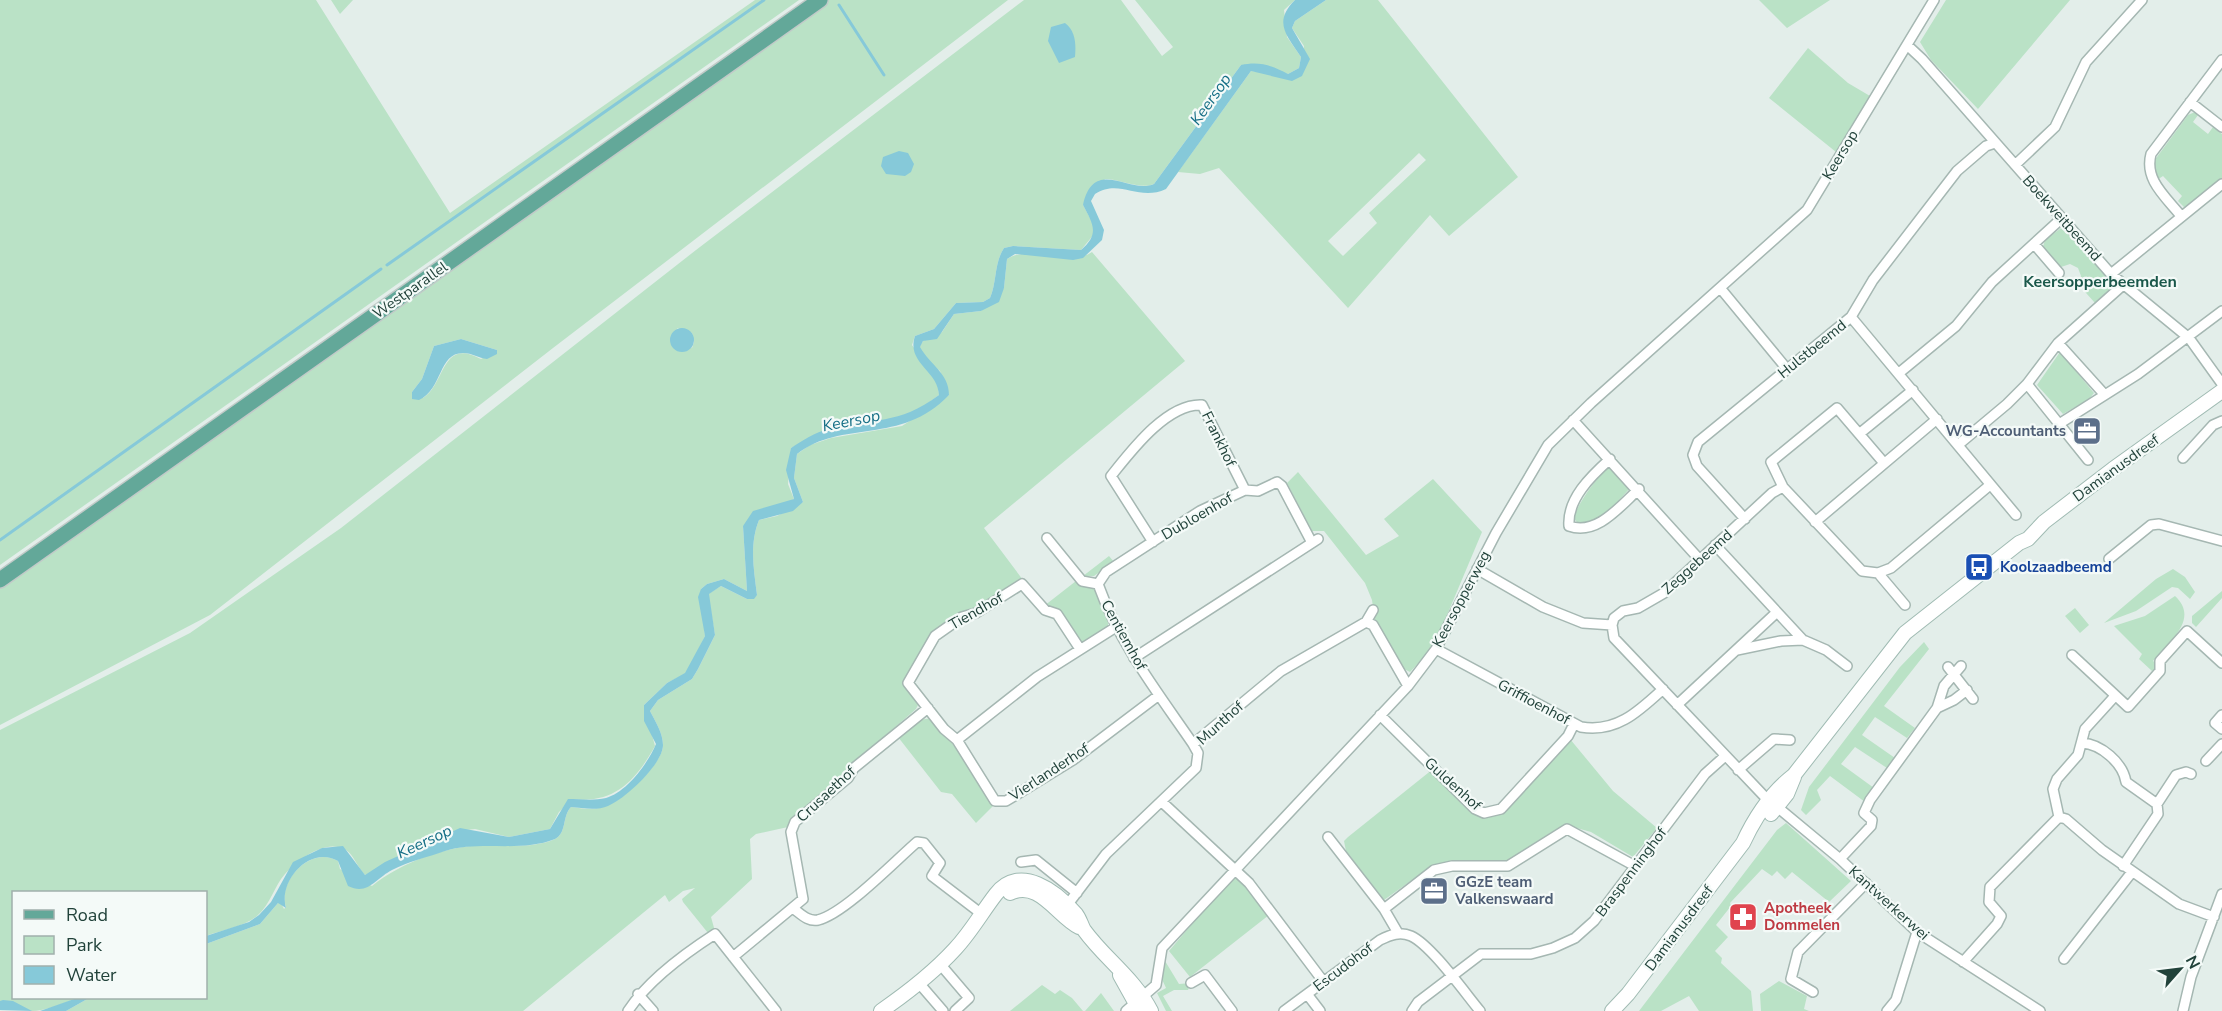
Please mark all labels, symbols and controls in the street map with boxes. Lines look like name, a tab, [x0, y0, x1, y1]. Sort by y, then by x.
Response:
water label: Keersop	[1185, 69, 1237, 130]
street label: Keersop	[1817, 126, 1863, 184]
street label: Boekweitbeemd	[2018, 171, 2106, 265]
street label: Westparallel	[369, 256, 452, 323]
district label: Keersopperbeemden	[2023, 271, 2177, 293]
street label: Hulstbeemd	[1773, 315, 1851, 383]
water label: Keersop	[820, 405, 882, 437]
street label: Frankhof	[1197, 408, 1241, 471]
office icon: WG-Accountants	[2071, 415, 2103, 447]
place label: WG-Accountants	[1945, 421, 2066, 441]
street label: Damianusdreef	[2069, 429, 2164, 506]
street label: Dubloenhof	[1158, 487, 1237, 544]
street label: Zeggebeemd	[1657, 525, 1737, 599]
street label: Keersopperweg	[1427, 547, 1495, 651]
bus stop icon: Koolzaadbeemd	[1963, 551, 1995, 583]
place label: Koolzaadbeemd	[2000, 557, 2112, 577]
street label: Tiendhof	[945, 587, 1008, 635]
street label: Centiemhof	[1096, 596, 1152, 675]
street label: Griffioenhof	[1494, 675, 1575, 730]
street label: Munthof	[1192, 696, 1249, 749]
street label: Vierlanderhof	[1004, 738, 1094, 806]
street label: Guldenhof	[1420, 753, 1487, 816]
street label: Crusaethof	[792, 761, 861, 827]
water label: Keersop	[393, 820, 456, 864]
street label: Braspenninghof	[1591, 822, 1672, 921]
street label: Kantwerkerwei	[1844, 861, 1934, 945]
place label: GGzE team Valkenswaard	[1454, 872, 1554, 909]
office icon: GGzE team Valkenswaard	[1418, 875, 1450, 907]
street label: Damianusdreef	[1640, 880, 1718, 975]
legend	[12, 891, 207, 999]
place label: Apotheek Dommelen	[1764, 898, 1840, 935]
pharmacy icon: Apotheek Dommelen	[1727, 901, 1759, 933]
text: Road	[66, 903, 108, 927]
text: Park	[66, 933, 103, 957]
street label: Escudohof	[1309, 937, 1378, 996]
north arrow	[2150, 939, 2210, 999]
text: N	[2180, 952, 2205, 973]
text: Water	[66, 963, 117, 987]

